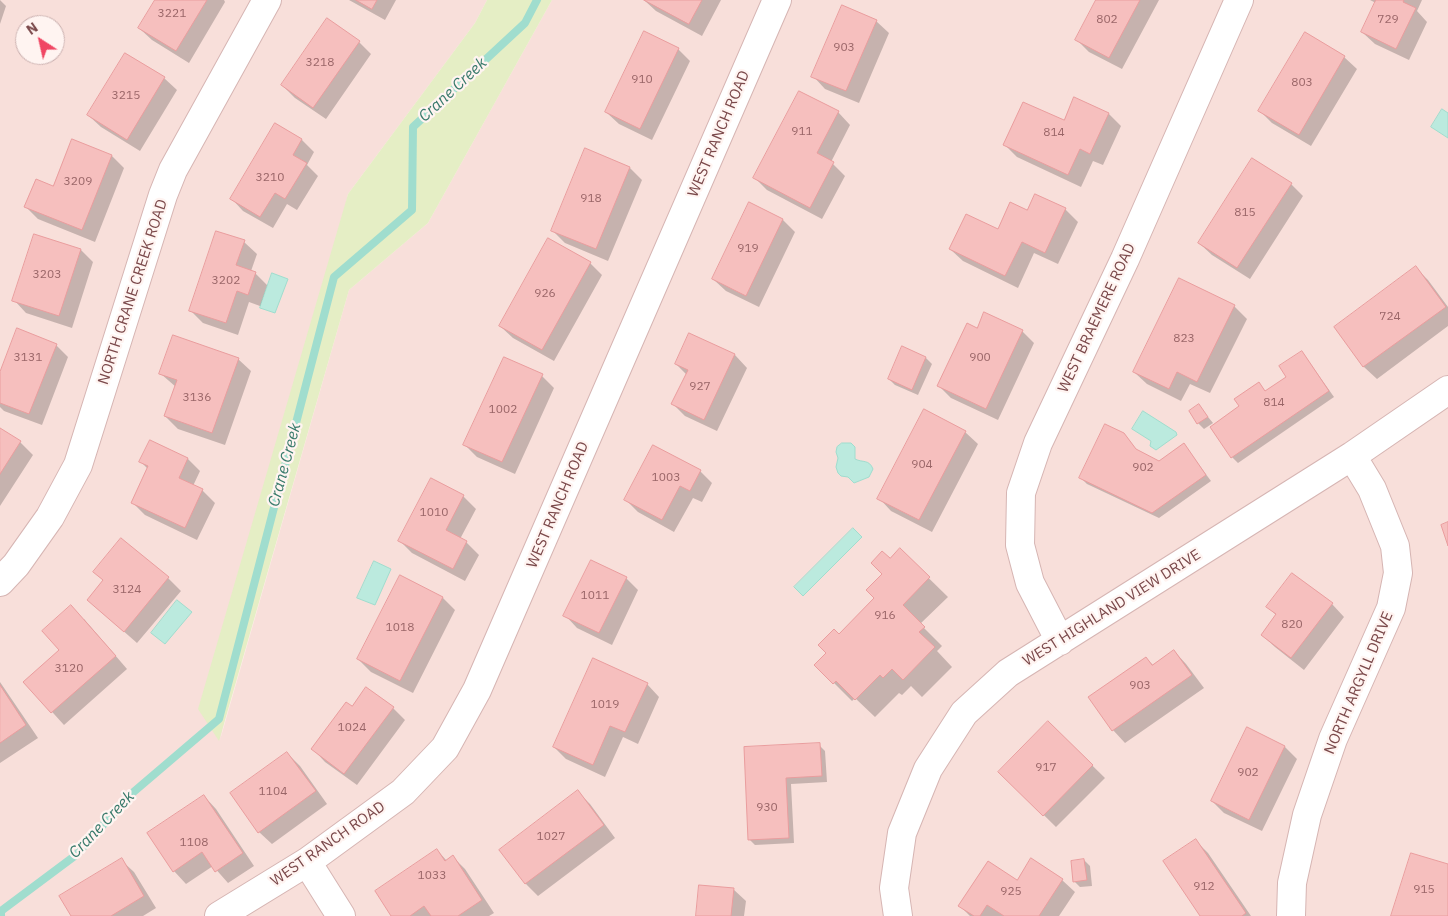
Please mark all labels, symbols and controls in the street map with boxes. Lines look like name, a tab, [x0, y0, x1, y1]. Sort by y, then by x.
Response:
house number: 3221	[158, 7, 186, 21]
house number: 802	[1096, 13, 1118, 27]
house number: 729	[1377, 13, 1399, 27]
north arrow	[15, 15, 65, 65]
text: N	[23, 18, 41, 39]
house number: 903	[833, 41, 855, 55]
water label: Crane Creek	[415, 54, 491, 126]
house number: 3218	[306, 56, 334, 70]
street label: WEST RANCH ROAD	[684, 68, 754, 200]
house number: 910	[631, 73, 653, 87]
house number: 803	[1291, 76, 1313, 90]
house number: 3215	[112, 89, 140, 103]
house number: 911	[791, 125, 813, 139]
house number: 814	[1043, 126, 1065, 140]
house number: 3210	[256, 171, 284, 185]
house number: 3209	[64, 175, 92, 189]
house number: 918	[580, 192, 602, 206]
street label: NORTH CRANE CREEK ROAD	[95, 197, 171, 387]
house number: 815	[1234, 206, 1256, 220]
street label: WEST BRAEMERE ROAD	[1054, 240, 1140, 396]
house number: 919	[737, 242, 759, 256]
house number: 3203	[33, 268, 61, 282]
house number: 3202	[212, 274, 240, 288]
house number: 926	[534, 287, 556, 301]
house number: 724	[1379, 310, 1401, 324]
house number: 823	[1173, 332, 1195, 346]
house number: 3131	[14, 351, 42, 365]
house number: 900	[969, 351, 991, 365]
house number: 927	[689, 380, 711, 394]
house number: 3136	[183, 391, 211, 405]
house number: 814	[1263, 396, 1285, 410]
house number: 1002	[489, 403, 517, 417]
water label: Crane Creek	[265, 421, 305, 509]
street label: WEST RANCH ROAD	[523, 439, 593, 571]
house number: 904	[911, 458, 933, 472]
house number: 902	[1132, 461, 1154, 475]
house number: 1003	[652, 471, 680, 485]
house number: 1010	[420, 506, 448, 520]
street label: WEST HIGHLAND VIEW DRIVE	[1020, 546, 1204, 670]
house number: 3124	[113, 583, 141, 597]
house number: 1011	[581, 589, 609, 603]
house number: 916	[874, 609, 896, 623]
street label: NORTH ARGYLL DRIVE	[1321, 609, 1397, 757]
house number: 820	[1281, 618, 1303, 632]
house number: 1018	[386, 621, 414, 635]
house number: 3120	[55, 662, 83, 676]
house number: 903	[1129, 679, 1151, 693]
house number: 1019	[591, 698, 619, 712]
house number: 1024	[338, 721, 366, 735]
house number: 917	[1035, 761, 1057, 775]
house number: 902	[1237, 766, 1259, 780]
house number: 1104	[259, 785, 287, 799]
water label: Crane Creek	[65, 788, 139, 862]
street label: WEST RANCH ROAD	[267, 798, 389, 890]
house number: 930	[756, 801, 778, 815]
house number: 1027	[537, 830, 565, 844]
house number: 1108	[180, 836, 208, 850]
house number: 1033	[418, 869, 446, 883]
house number: 912	[1193, 880, 1215, 894]
house number: 915	[1413, 883, 1435, 897]
house number: 925	[1000, 885, 1022, 899]

